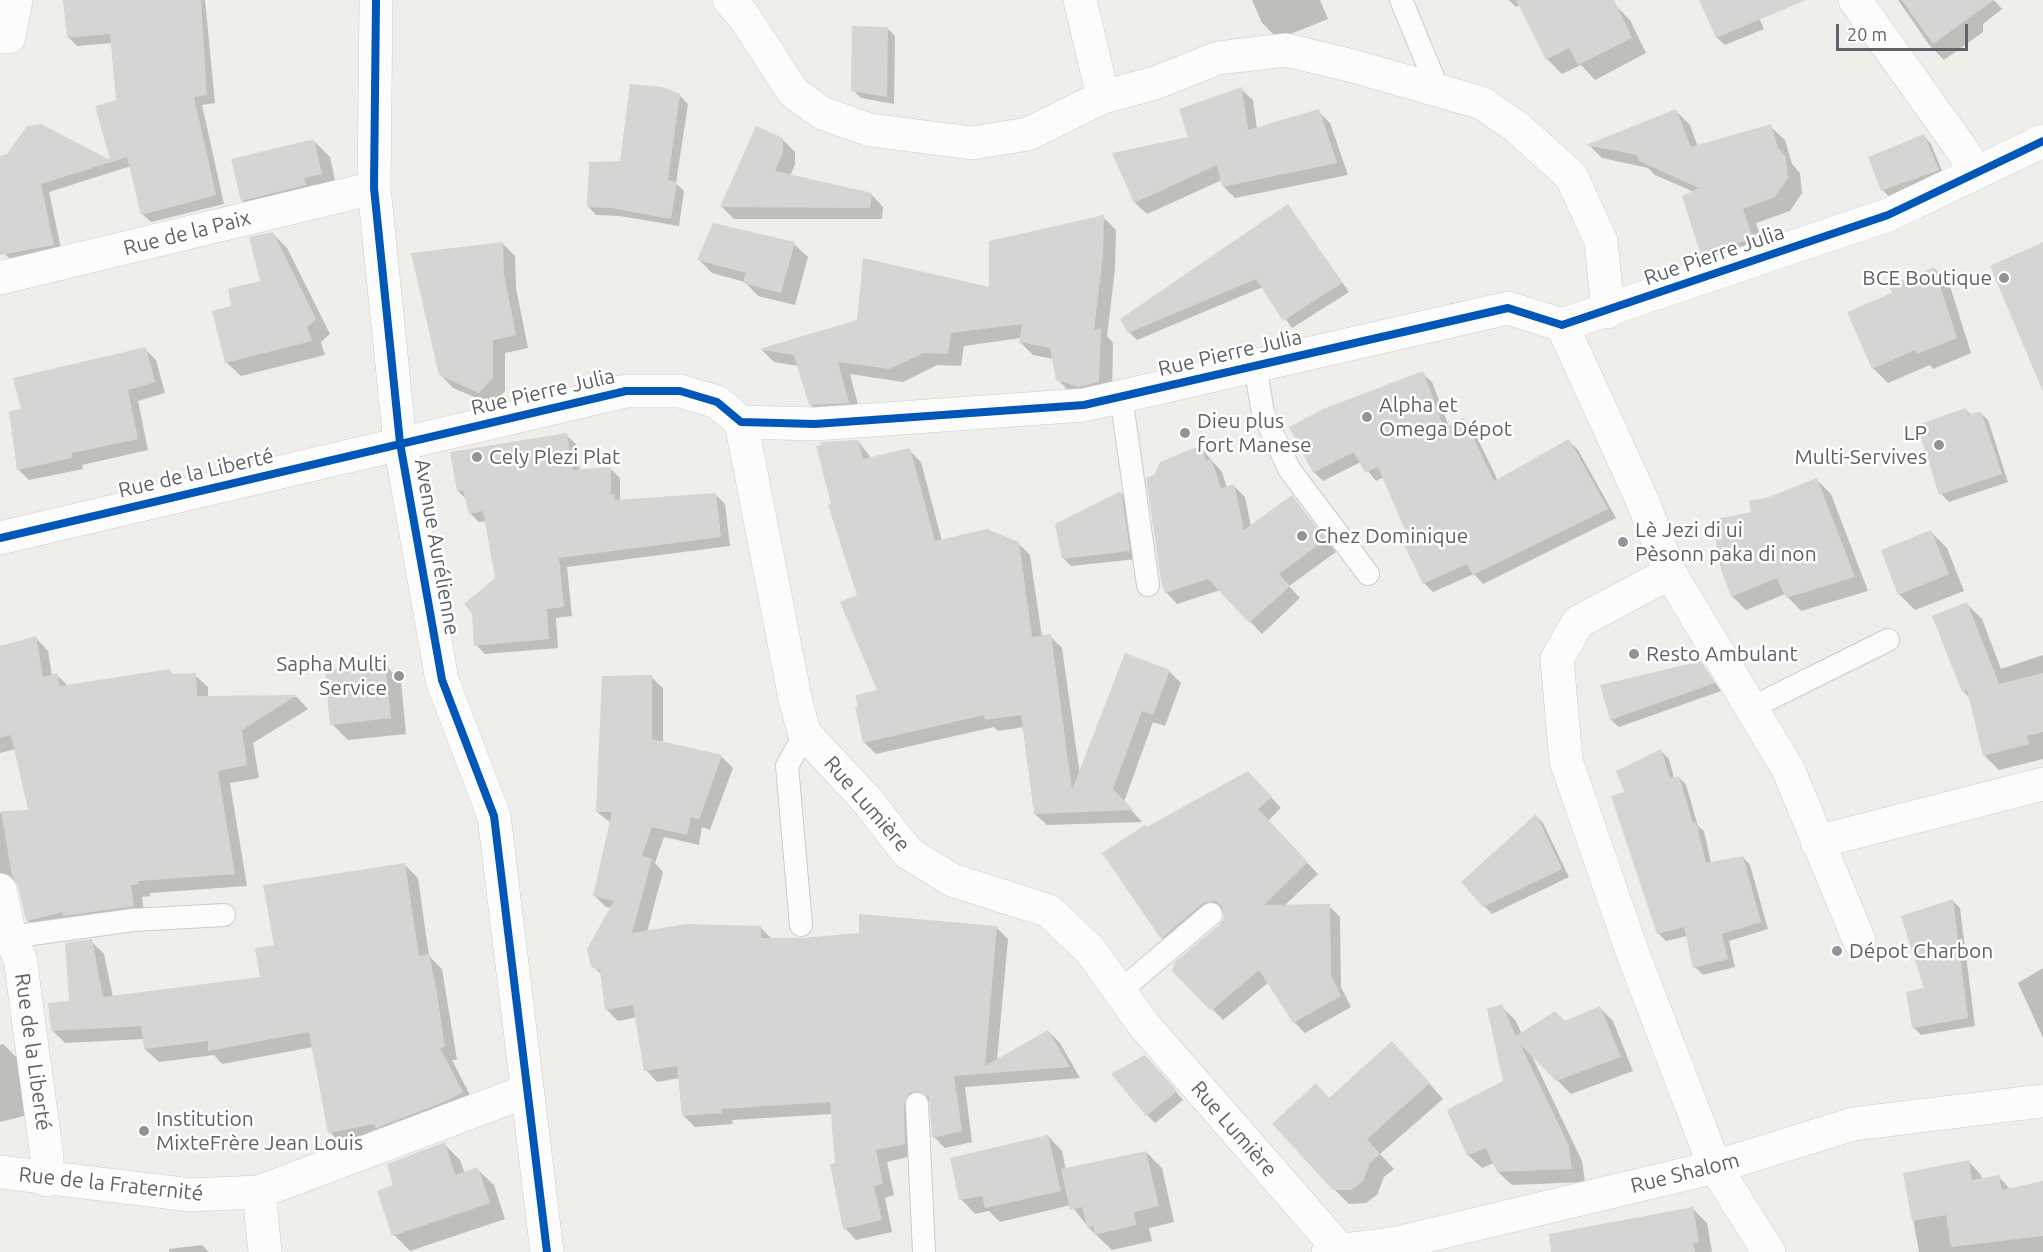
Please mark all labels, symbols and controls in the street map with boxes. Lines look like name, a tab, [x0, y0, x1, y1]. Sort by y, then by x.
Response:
scale bar	[1839, 12, 1971, 50]
text: 20 m	[1847, 24, 1887, 44]
street label: Rue de la Paix	[121, 205, 253, 261]
street label: Rue Pierre Julia	[1641, 219, 1787, 291]
place label: BCE Boutique	[1862, 265, 1992, 291]
marker: BCE Boutique	[1997, 271, 2011, 285]
street label: Rue Pierre Julia	[1156, 324, 1304, 382]
street label: Rue Pierre Julia	[469, 363, 617, 421]
place label: Alpha et Omega Dépot	[1379, 392, 1512, 442]
place label: Dieu plus fort Manese	[1197, 408, 1312, 458]
marker: Alpha et Omega Dépot	[1360, 410, 1374, 424]
place label: LP Multi-Servives	[1795, 420, 1927, 470]
marker: Dieu plus fort Manese	[1178, 426, 1192, 440]
marker: LP Multi-Servives	[1932, 438, 1946, 452]
street label: Rue de la Liberté	[116, 443, 276, 503]
place label: Cely Plezi Plat	[489, 444, 620, 470]
marker: Cely Plezi Plat	[470, 450, 484, 464]
street label: Avenue Aurélienne	[409, 457, 465, 637]
place label: Lè Jezi di ui Pèsonn paka di non	[1635, 517, 1817, 567]
place label: Chez Dominique	[1314, 523, 1468, 549]
marker: Chez Dominique	[1295, 529, 1309, 543]
marker: Lè Jezi di ui Pèsonn paka di non	[1616, 535, 1630, 549]
place label: Resto Ambulant	[1646, 641, 1798, 667]
marker: Resto Ambulant	[1627, 647, 1641, 661]
place label: Sapha Multi Service	[276, 651, 387, 701]
marker: Sapha Multi Service	[392, 669, 406, 683]
street label: Rue Lumière	[819, 751, 915, 857]
place label: Dépot Charbon	[1849, 938, 1993, 964]
marker: Dépot Charbon	[1830, 944, 1844, 958]
street label: Rue de la Liberté	[9, 972, 57, 1132]
street label: Rue Lumière	[1186, 1076, 1282, 1182]
place label: Institution MixteFrère Jean Louis	[156, 1106, 363, 1156]
marker: Institution MixteFrère Jean Louis	[137, 1124, 151, 1138]
street label: Rue Shalom	[1628, 1147, 1742, 1199]
street label: Rue de la Fraternité	[17, 1162, 205, 1206]

